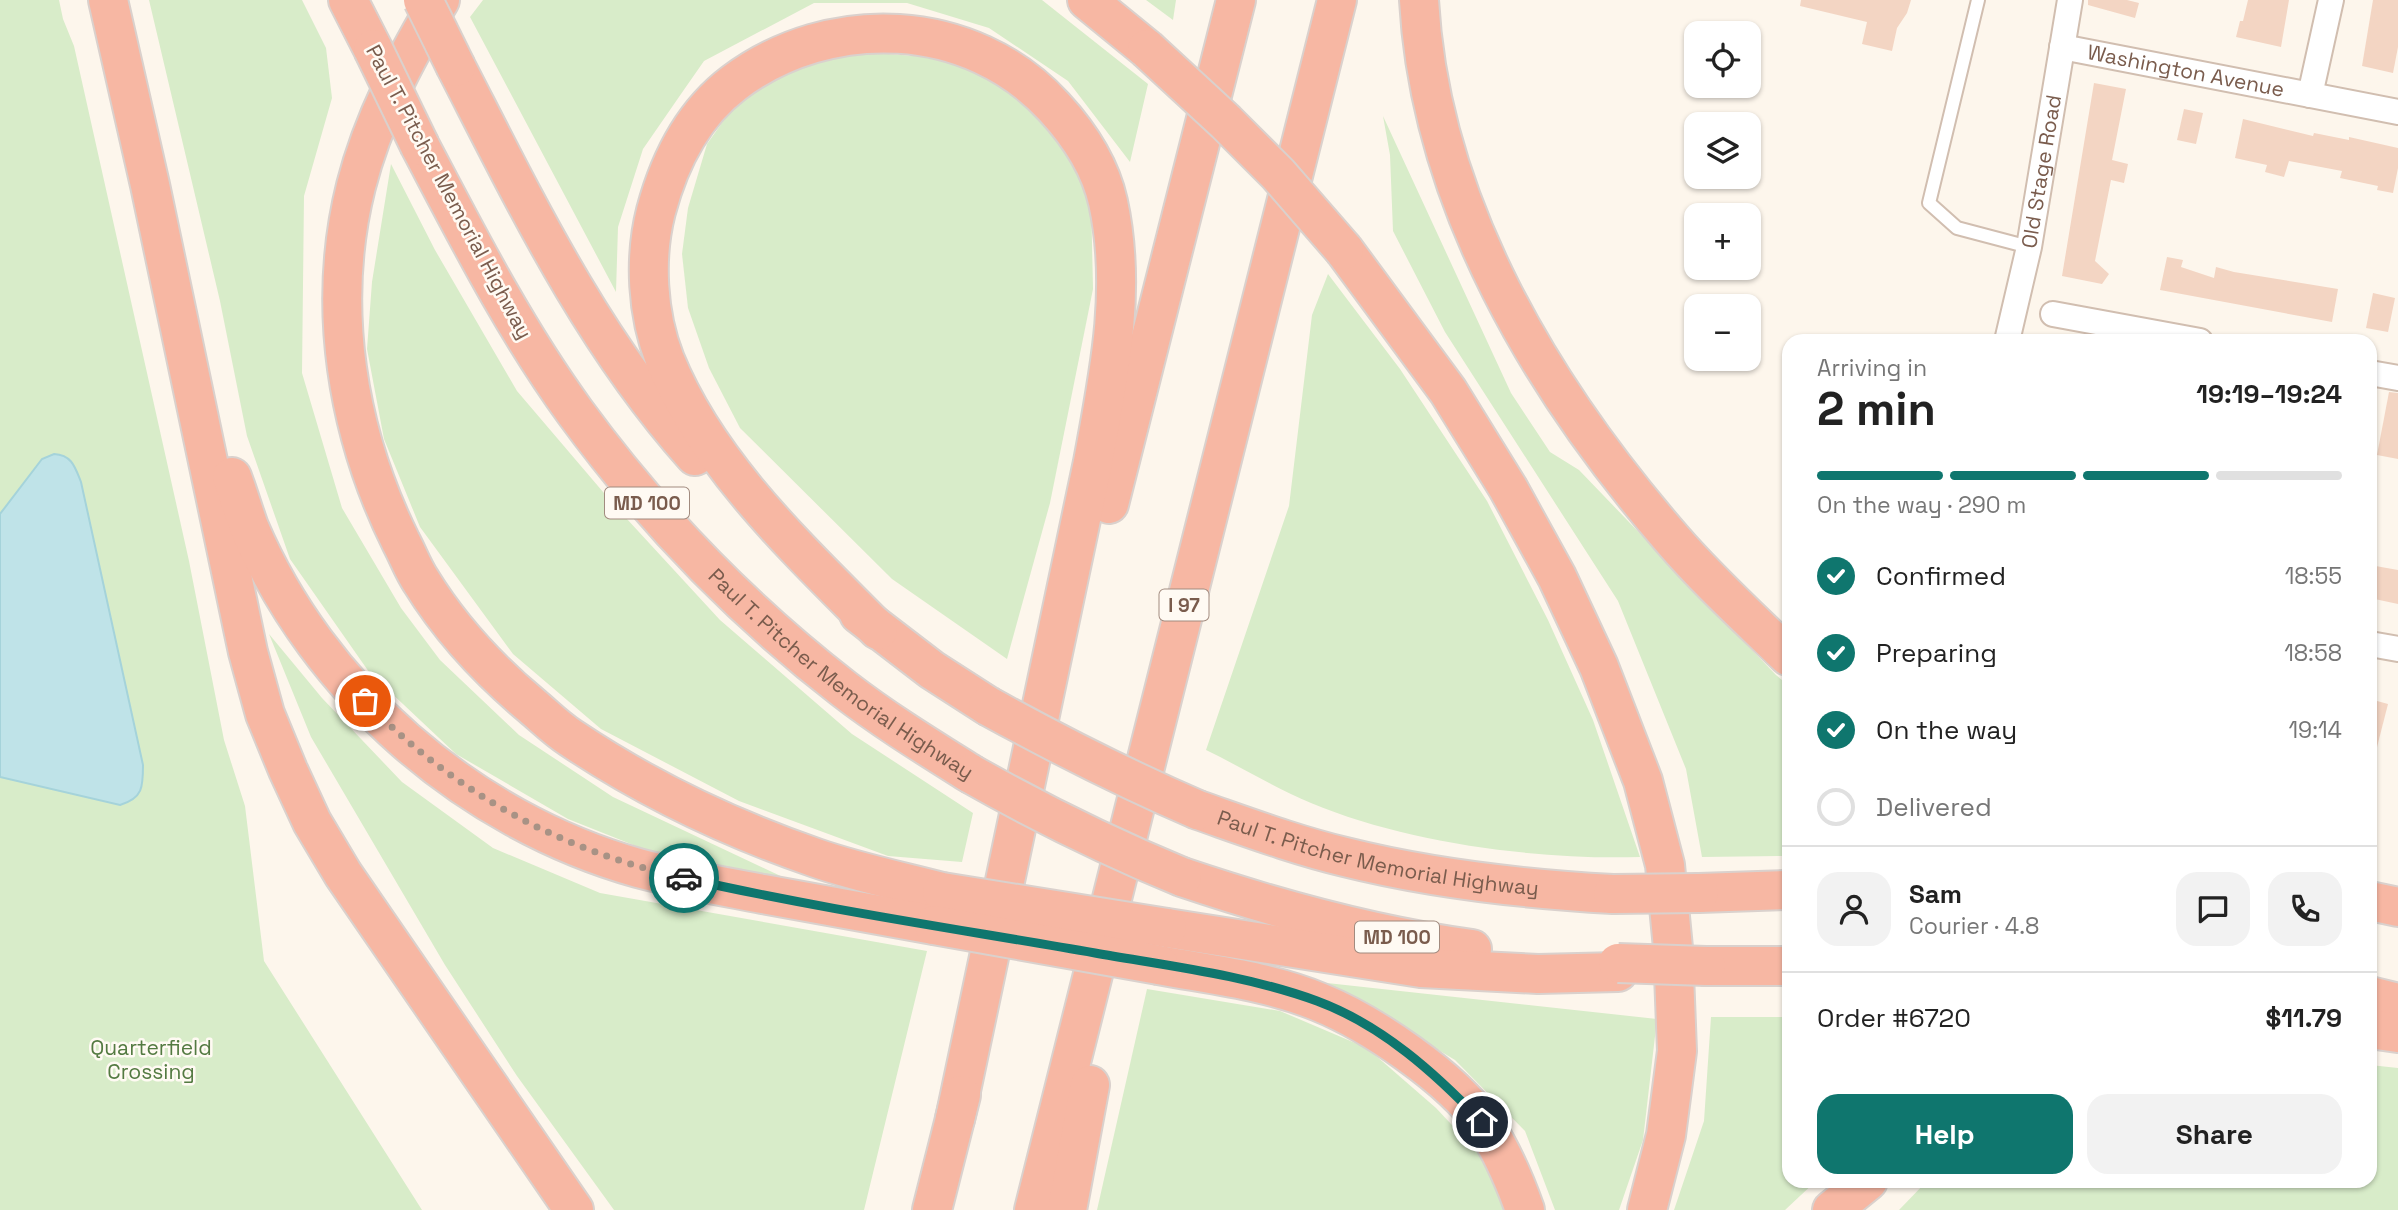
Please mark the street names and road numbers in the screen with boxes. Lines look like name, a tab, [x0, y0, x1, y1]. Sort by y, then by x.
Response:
street label: Washington Avenue	[2085, 38, 2287, 103]
street label: Paul T. Pitcher Memorial Highway	[360, 40, 539, 344]
street label: Old Stage Road	[2015, 93, 2067, 250]
road number: MD 100	[605, 488, 689, 518]
street label: Paul T. Pitcher Memorial Highway	[703, 562, 979, 785]
road number: I 97	[1160, 590, 1208, 620]
street label: Paul T. Pitcher Memorial Highway	[1214, 804, 1540, 902]
road number: MD 100	[1355, 922, 1439, 953]

